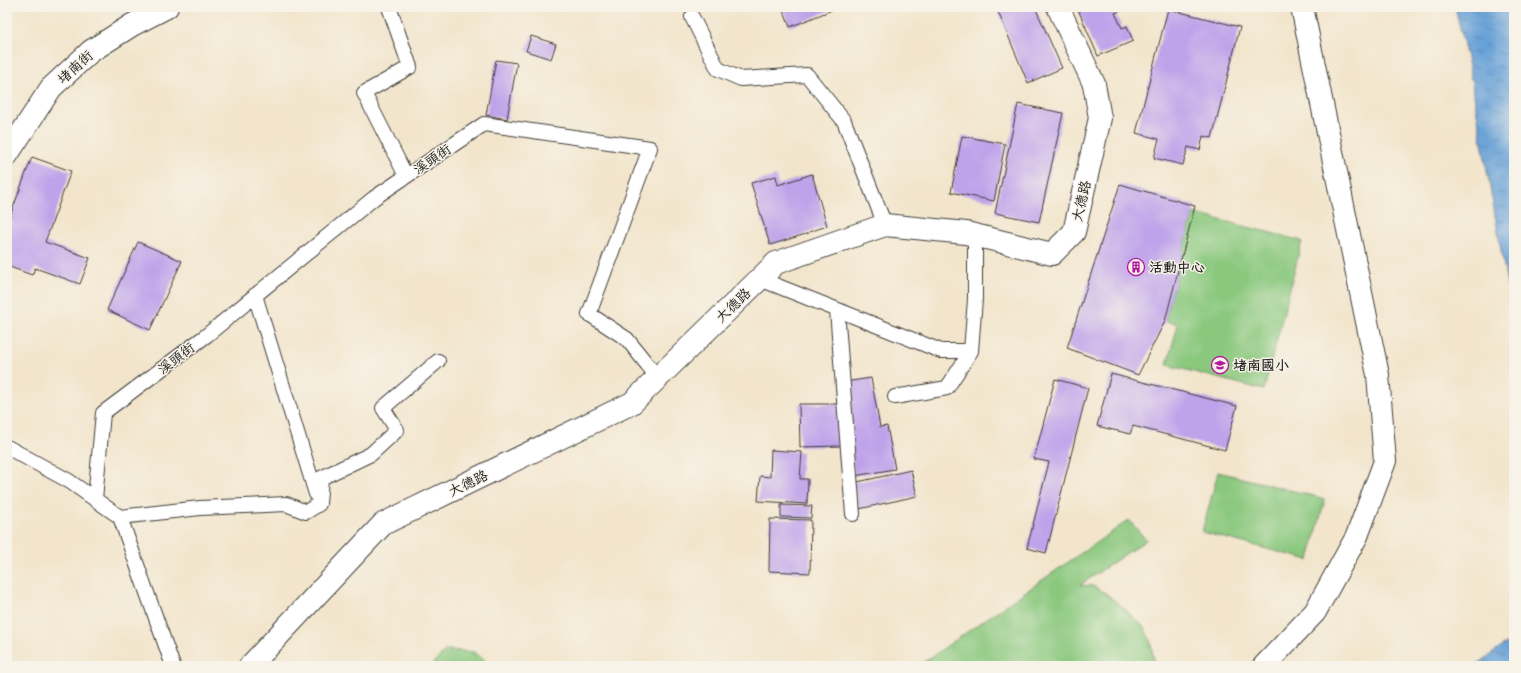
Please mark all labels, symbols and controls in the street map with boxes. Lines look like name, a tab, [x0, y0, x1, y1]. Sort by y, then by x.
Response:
street label: 堵南街	[54, 47, 99, 90]
street label: 溪頭街	[410, 141, 456, 181]
street label: 大德路	[1068, 179, 1097, 224]
building icon: 活動中心	[1126, 257, 1146, 277]
place label: 活動中心	[1149, 259, 1205, 279]
street label: 大德路	[712, 285, 756, 328]
street label: 溪頭街	[154, 339, 200, 380]
school or university icon: 堵南國小	[1210, 355, 1230, 375]
place label: 堵南國小	[1233, 357, 1289, 377]
street label: 大德路	[446, 467, 492, 503]

